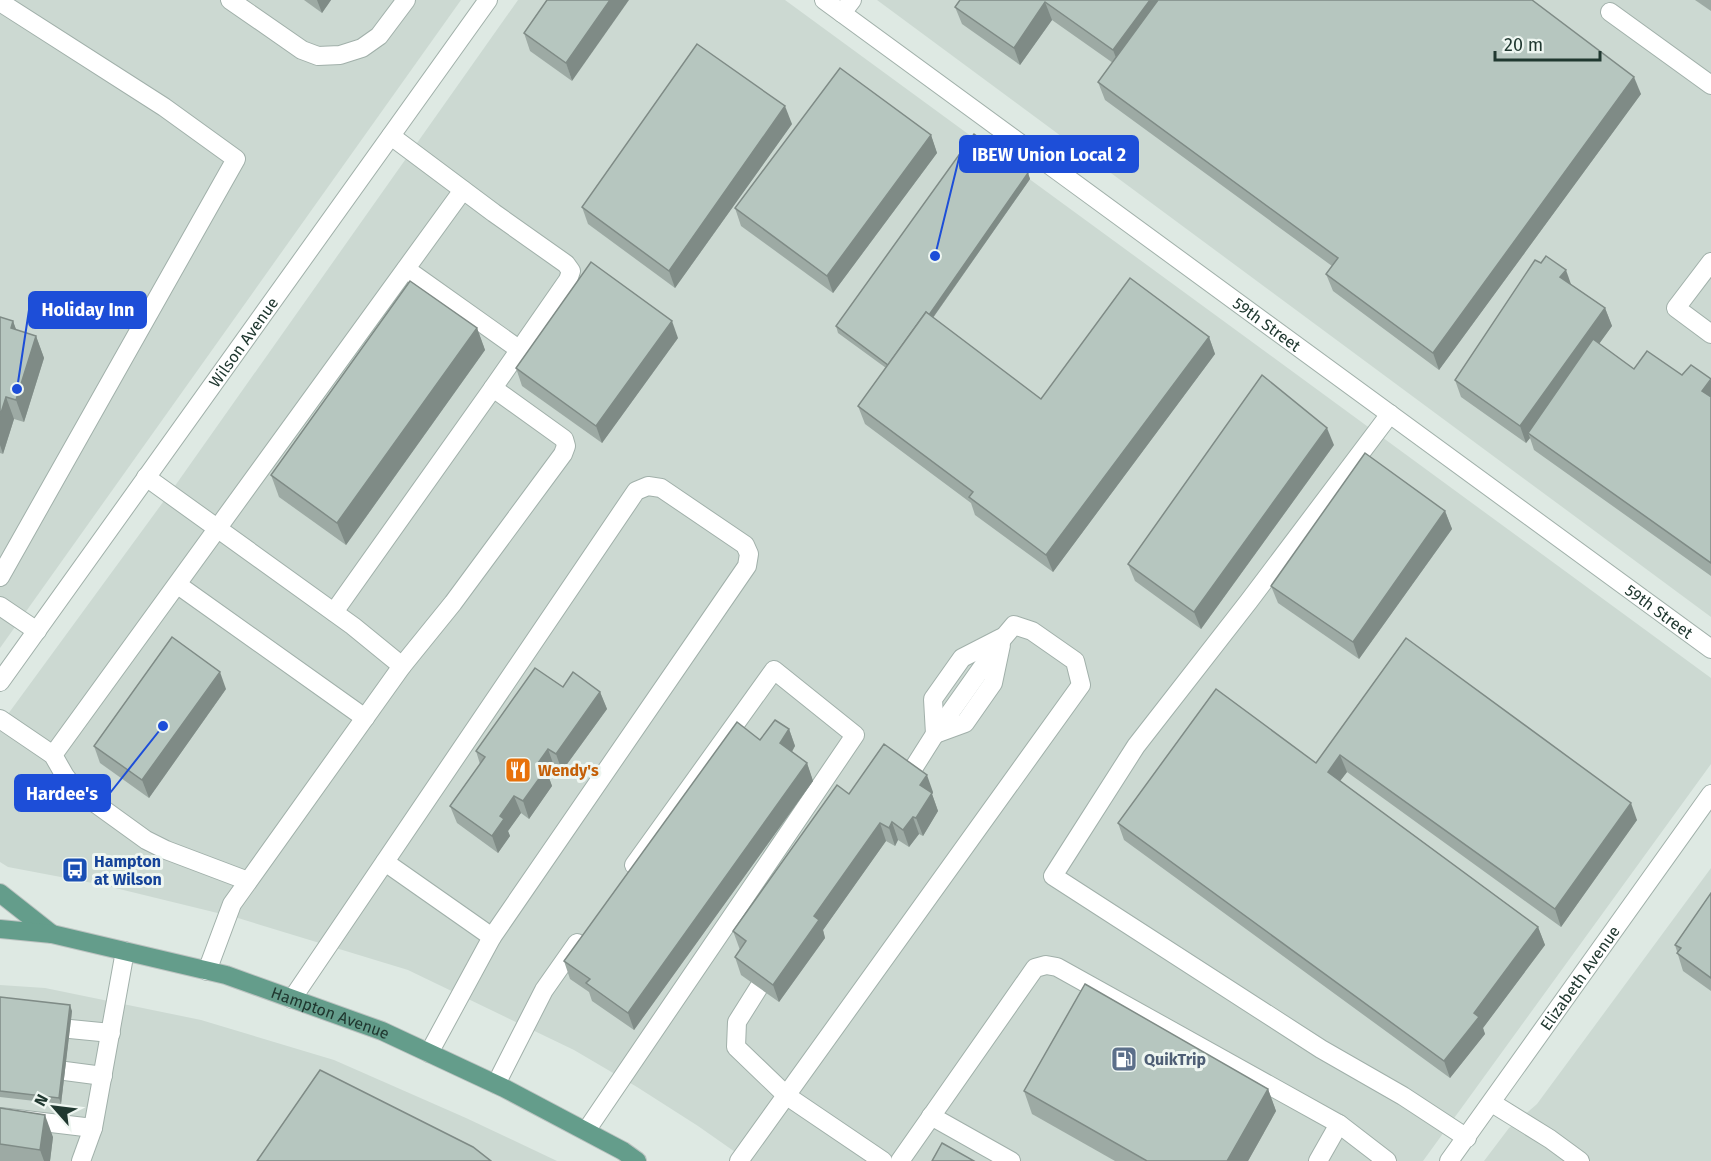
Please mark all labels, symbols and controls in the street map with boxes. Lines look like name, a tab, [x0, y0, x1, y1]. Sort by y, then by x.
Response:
scale bar	[1495, 24, 1600, 62]
text: 20 m	[1504, 34, 1543, 56]
callout: IBEW Union Local 2	[960, 136, 1138, 172]
text: IBEW Union Local 2	[972, 144, 1126, 166]
callout: Holiday Inn	[29, 292, 146, 328]
street label: Wilson Avenue	[205, 294, 282, 391]
street label: 59th Street	[1229, 294, 1304, 356]
text: Holiday Inn	[42, 299, 134, 321]
street label: 59th Street	[1621, 581, 1697, 643]
restaurant icon: Wendy's	[503, 755, 533, 785]
place label: Wendy's	[538, 761, 599, 780]
callout: Hardee's	[15, 775, 110, 811]
text: Hardee's	[26, 783, 98, 805]
place label: Hampton at Wilson	[94, 852, 162, 889]
bus stop icon: Hampton at Wilson	[60, 855, 90, 885]
street label: Elizabeth Avenue	[1536, 922, 1624, 1034]
street label: Hampton Avenue	[268, 983, 393, 1043]
fuel station icon: QuikTrip	[1109, 1044, 1139, 1074]
place label: QuikTrip	[1144, 1050, 1206, 1069]
north arrow	[24, 1077, 84, 1137]
text: N	[30, 1091, 52, 1109]

